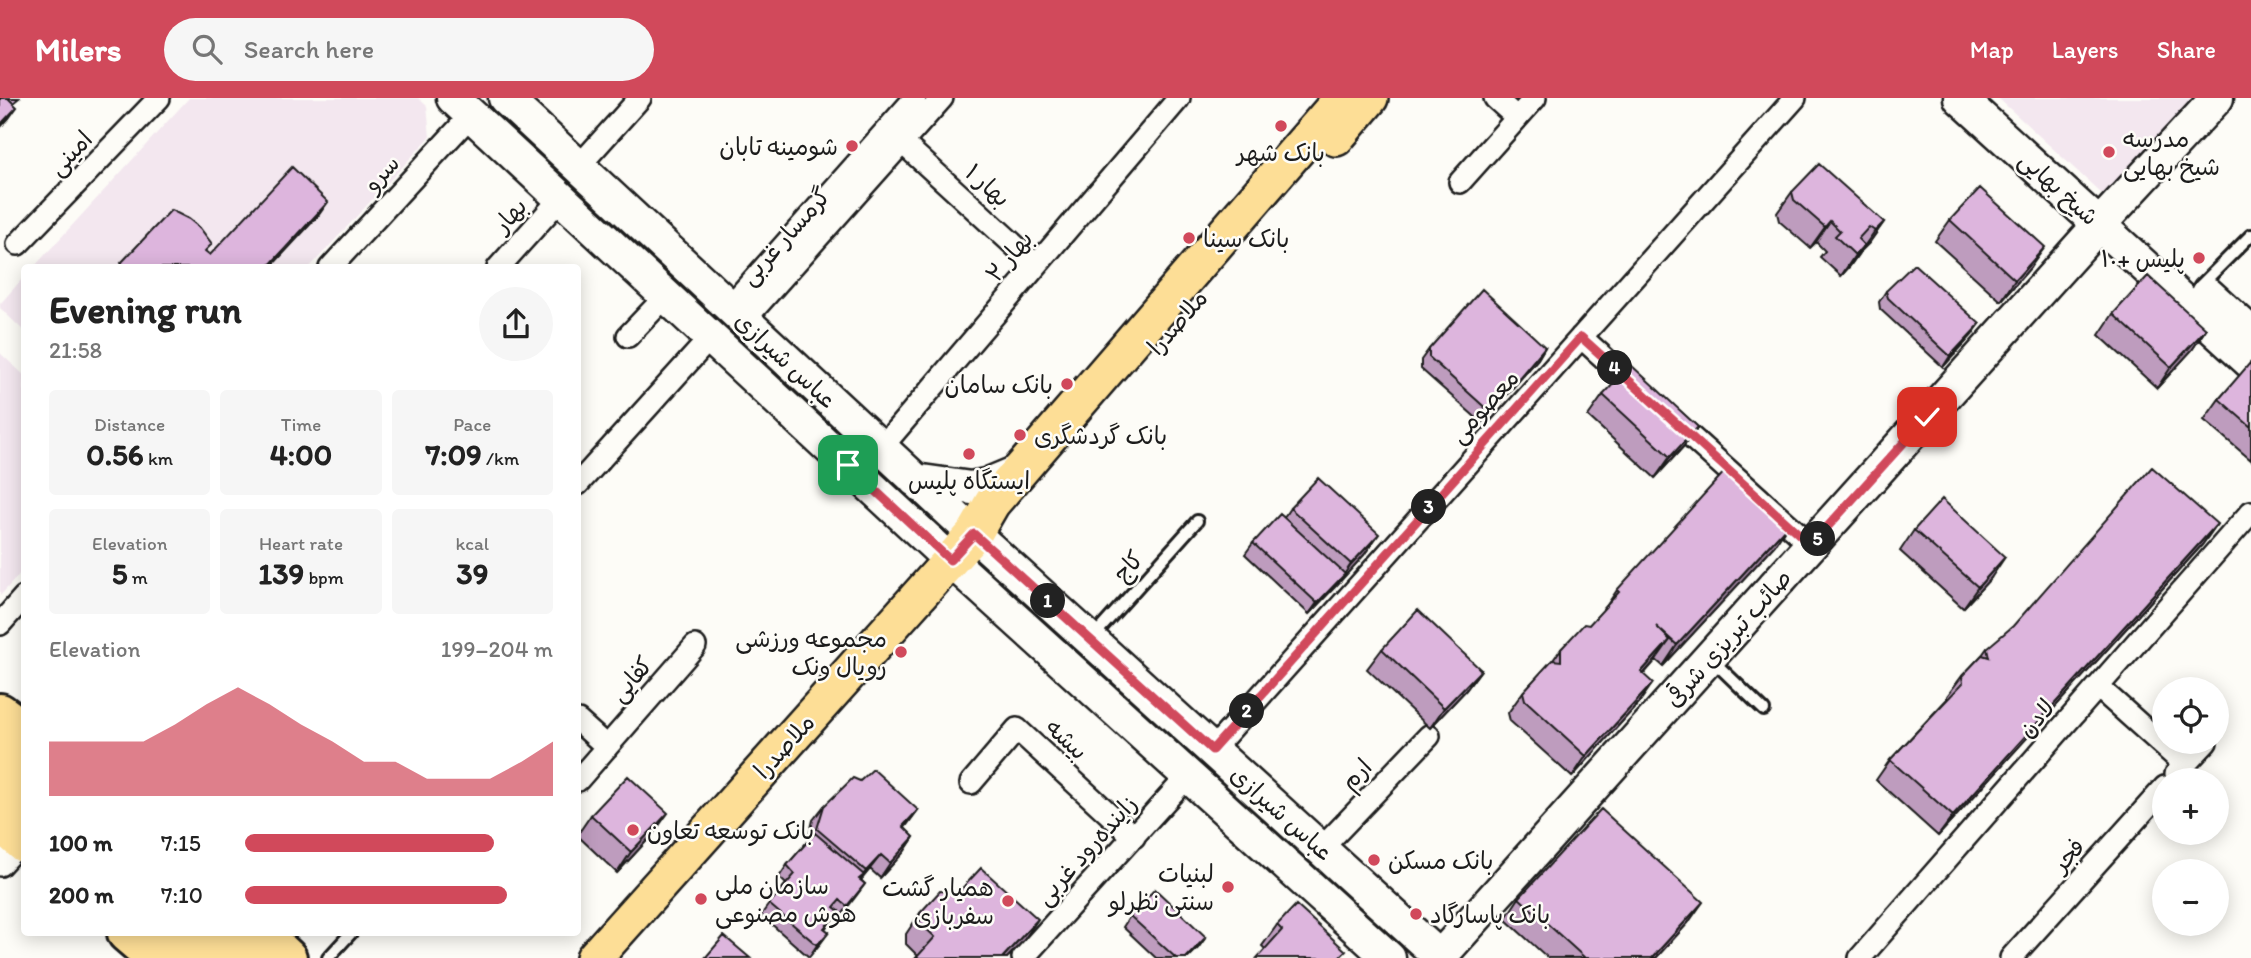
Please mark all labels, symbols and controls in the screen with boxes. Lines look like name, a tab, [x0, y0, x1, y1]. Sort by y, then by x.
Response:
search box	[164, 18, 654, 81]
text: Milers	[35, 30, 122, 69]
icon: search	[188, 30, 226, 68]
text: Search here	[244, 33, 374, 65]
text: Map	[1970, 35, 2014, 64]
text: Layers	[2052, 35, 2119, 64]
text: Share	[2157, 35, 2216, 64]
marker: بانک شهر	[1273, 118, 1289, 134]
place label: مدرسه شیخ بهایی	[2123, 124, 2220, 183]
street label: امینی	[42, 125, 99, 182]
place label: شومینه تابان	[719, 132, 838, 162]
marker: شومینه تابان	[844, 138, 860, 154]
place label: بانک شهر	[1235, 138, 1325, 167]
marker: مدرسه شیخ بهایی	[2101, 144, 2117, 160]
street label: شیخ بهایی	[2012, 145, 2105, 233]
street label: سرو	[356, 149, 406, 199]
street label: بهار ۱	[960, 157, 1016, 213]
street label: گرمسار غربی	[734, 181, 837, 292]
street label: بهار	[486, 192, 533, 240]
street label: بهار ۲	[979, 224, 1039, 288]
place label: بانک سینا	[1203, 224, 1290, 253]
marker: بانک سینا	[1181, 230, 1197, 246]
place label: پلیس +۱۰	[2101, 244, 2185, 274]
marker: پلیس +۱۰	[2191, 250, 2207, 266]
street label: ملاصدرا	[1141, 283, 1213, 361]
text: Evening run	[49, 287, 242, 333]
button: share	[479, 287, 553, 361]
street label: عباس شیرازی	[729, 306, 843, 414]
text: 21:58	[49, 336, 102, 364]
pin: 4	[1598, 350, 1632, 386]
text: 4	[1609, 356, 1620, 379]
street label: معصومی	[1443, 363, 1525, 450]
place label: بانک سامان	[945, 370, 1053, 399]
marker: بانک سامان	[1059, 376, 1075, 392]
pin	[1897, 387, 1957, 447]
icon: check	[1908, 398, 1946, 436]
text: Distance	[94, 413, 165, 436]
text: Time	[281, 413, 321, 436]
text: Pace	[453, 413, 491, 436]
place label: بانک گردشگری	[1034, 421, 1167, 450]
marker: بانک گردشگری	[1012, 427, 1028, 443]
pin	[818, 435, 878, 495]
text: 0.56	[86, 436, 144, 473]
text: 4:00	[270, 436, 332, 473]
text: 7:09	[425, 436, 482, 473]
icon: arrive	[829, 446, 867, 484]
marker: ایستگاه پلیس	[961, 446, 977, 462]
text: km	[144, 447, 173, 470]
text: /km	[482, 447, 519, 470]
place label: ایستگاه پلیس	[908, 466, 1030, 496]
pin: 3	[1412, 490, 1446, 524]
text: 3	[1423, 495, 1434, 518]
pin: 5	[1800, 522, 1836, 556]
text: 5	[1813, 527, 1822, 550]
text: Elevation	[92, 532, 167, 555]
text: Heart rate	[259, 532, 343, 555]
text: kcal	[455, 532, 489, 555]
street label: کاج	[1107, 545, 1151, 589]
text: 5	[112, 555, 127, 592]
text: 139	[258, 555, 304, 592]
text: 39	[456, 555, 488, 592]
street label: صائب تبریزی شرقی	[1658, 563, 1798, 713]
text: m	[127, 566, 148, 589]
text: bpm	[304, 566, 344, 589]
pin: 1	[1030, 584, 1066, 618]
text: 1	[1043, 589, 1052, 612]
place label: مجموعه ورزشی رویال ونک	[735, 624, 887, 681]
text: Elevation	[49, 635, 140, 663]
text: 199–204 m	[441, 635, 553, 663]
marker: مجموعه ورزشی رویال ونک	[893, 644, 909, 660]
street label: کفایی	[603, 650, 659, 708]
map controls	[2152, 677, 2229, 936]
button: locate	[2152, 677, 2229, 754]
street label: لادن	[2011, 693, 2061, 743]
pin: 2	[1230, 694, 1264, 728]
text: 2	[1242, 699, 1252, 722]
street label: ملاصدرا	[747, 708, 821, 784]
street label: بیشه	[1040, 712, 1094, 766]
street label: ارم	[1334, 752, 1381, 799]
street label: عباس شیرازی	[1225, 759, 1339, 867]
button: +	[2152, 768, 2229, 845]
street label: زاینده‌رود غربی	[1029, 789, 1144, 912]
place label: بانک توسعه تعاون	[647, 816, 814, 846]
marker: بانک توسعه تعاون	[625, 822, 641, 838]
text: 100 m	[49, 829, 113, 857]
text: 7:15	[161, 829, 201, 857]
street label: فجر	[2044, 832, 2091, 879]
place label: بانک مسکن	[1388, 846, 1494, 875]
marker: بانک مسکن	[1366, 852, 1382, 868]
place label: لبنیات سنتی نظرلو	[1108, 859, 1214, 917]
button: −	[2152, 859, 2229, 936]
place label: سازمان ملی هوش مصنوعی	[715, 871, 857, 930]
place label: همیار گشت سفربازی	[882, 873, 994, 930]
marker: لبنیات سنتی نظرلو	[1220, 879, 1236, 895]
text: 200 m	[49, 881, 114, 909]
text: 7:10	[161, 881, 203, 909]
marker: سازمان ملی هوش مصنوعی	[693, 891, 709, 907]
marker: همیار گشت سفربازی	[1000, 893, 1016, 909]
place label: بانک پاسارگاد	[1430, 900, 1550, 930]
marker: بانک پاسارگاد	[1408, 906, 1424, 922]

